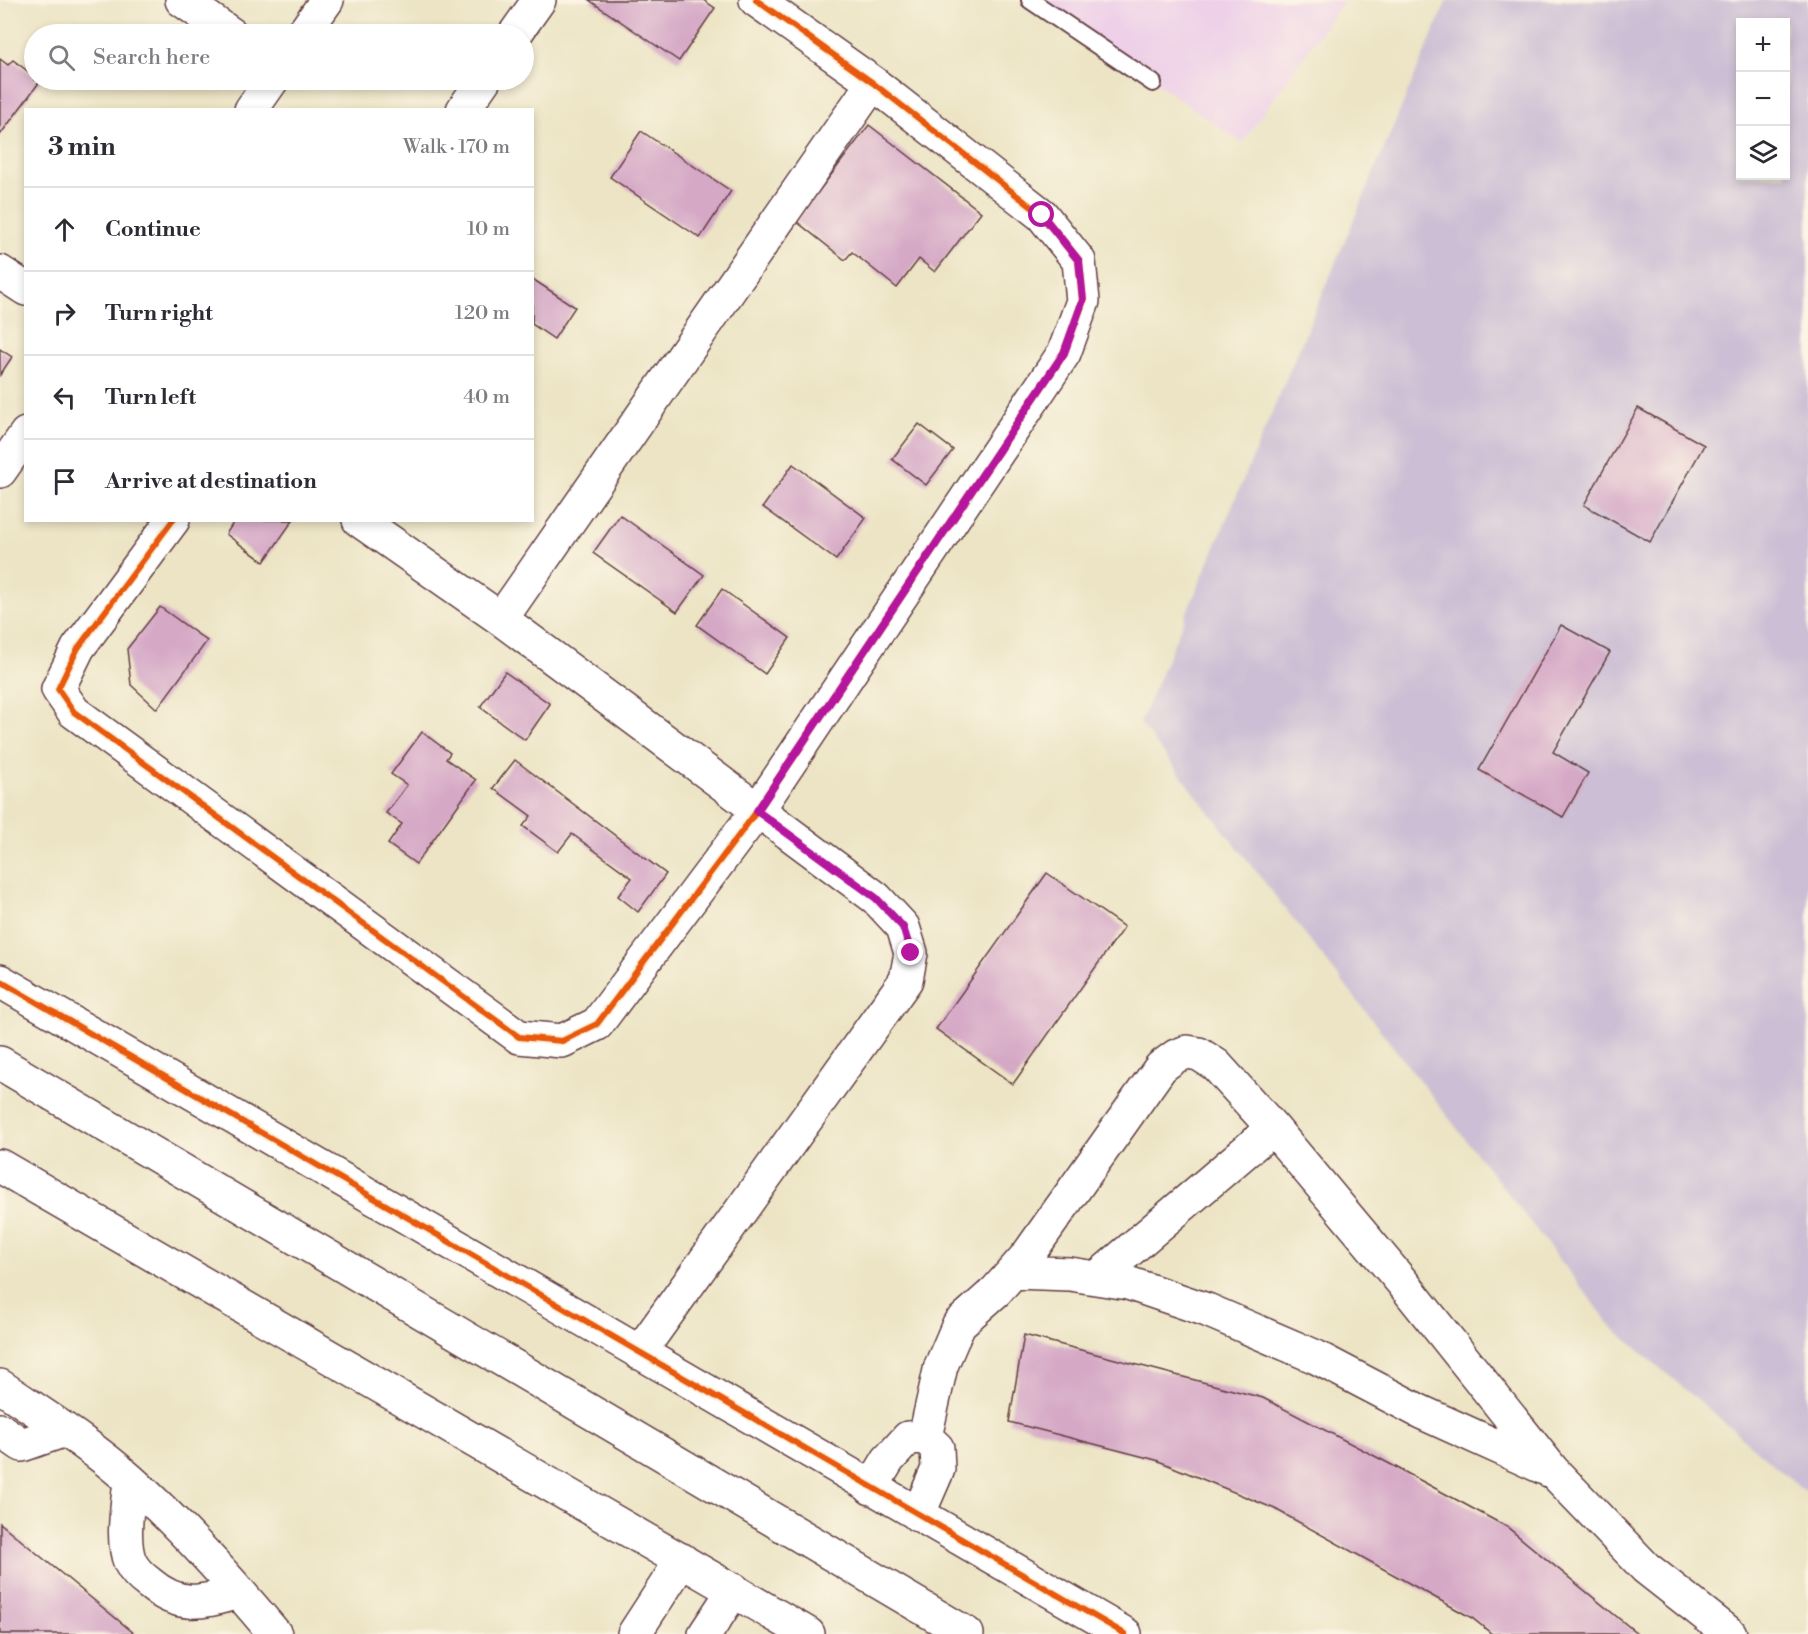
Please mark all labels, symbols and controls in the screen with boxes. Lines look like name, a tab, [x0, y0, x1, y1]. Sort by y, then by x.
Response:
map controls	[1736, 18, 1790, 180]
button: +	[1736, 18, 1790, 72]
search box	[24, 24, 534, 90]
icon: search	[45, 41, 78, 74]
text: Search here	[93, 44, 210, 71]
button: −	[1736, 72, 1790, 126]
button: layers	[1736, 126, 1790, 180]
text: 3 min	[48, 131, 116, 163]
text: Walk · 170 m	[403, 135, 510, 160]
route start	[1028, 201, 1054, 227]
icon: ahead	[48, 213, 81, 246]
text: Continue	[105, 216, 201, 243]
text: 10 m	[467, 217, 510, 242]
icon: right	[48, 297, 81, 330]
text: Turn right	[105, 300, 213, 327]
text: 120 m	[455, 301, 510, 326]
icon: left	[48, 381, 81, 414]
text: Turn left	[105, 384, 196, 411]
text: 40 m	[463, 385, 510, 410]
icon: arrive	[48, 465, 81, 498]
text: Arrive at destination	[105, 468, 317, 495]
route end	[897, 939, 923, 965]

